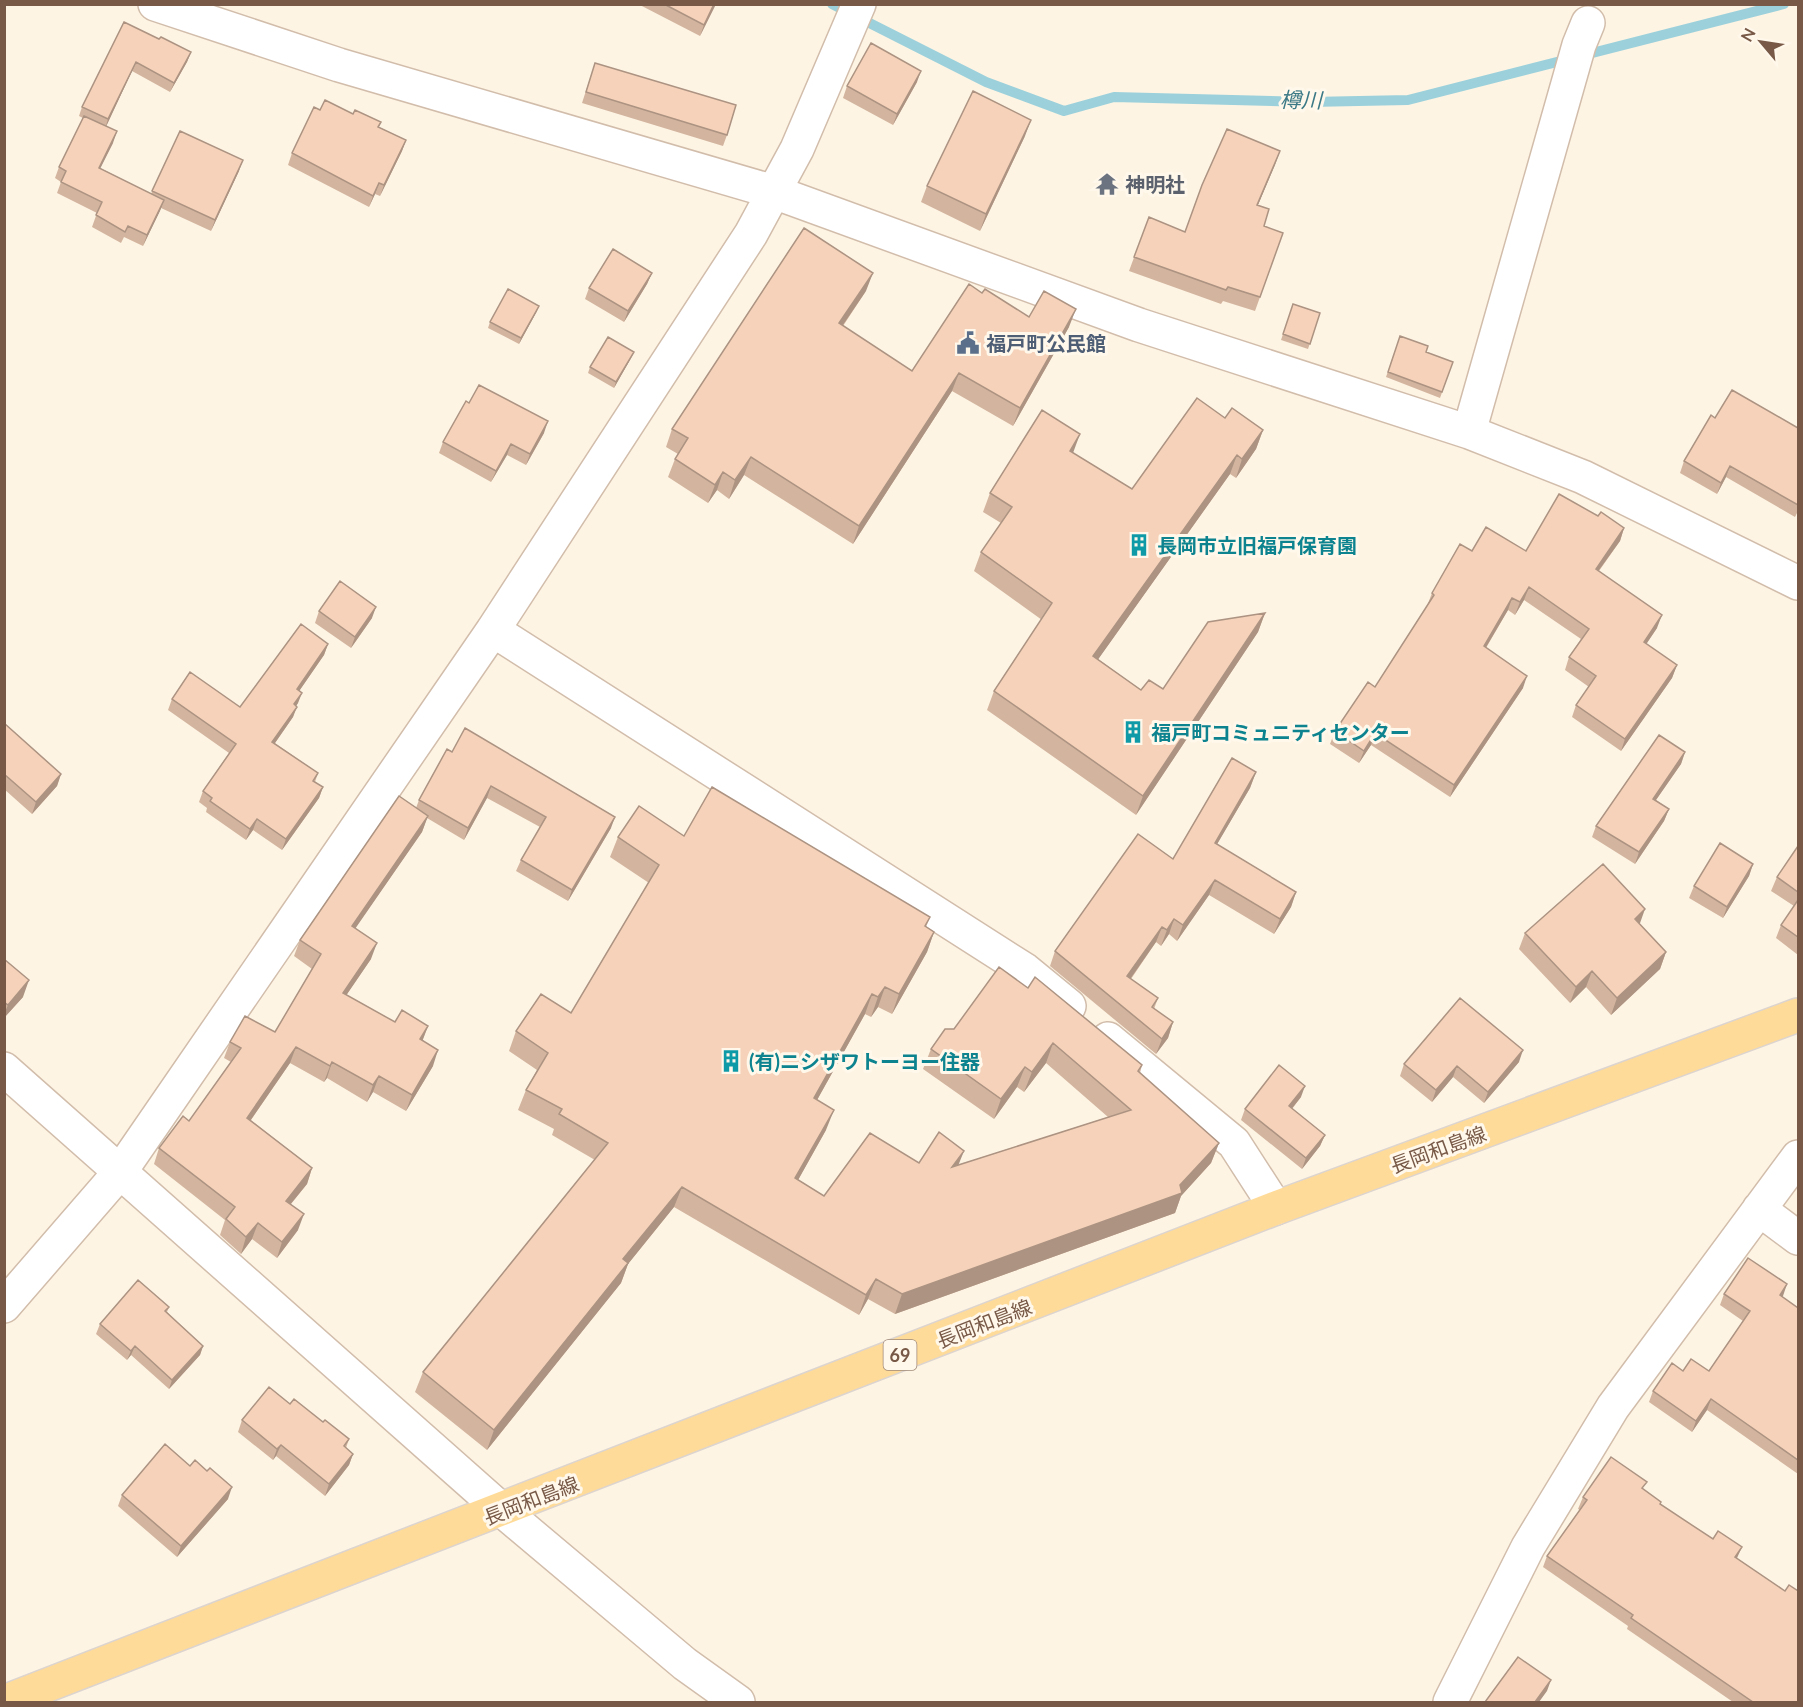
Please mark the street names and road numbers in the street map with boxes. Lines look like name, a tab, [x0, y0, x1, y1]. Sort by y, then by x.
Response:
street label: 長岡和島線	[1387, 1121, 1489, 1177]
street label: 長岡和島線	[933, 1294, 1035, 1352]
road number: 69	[884, 1340, 916, 1370]
street label: 長岡和島線	[480, 1471, 582, 1529]

